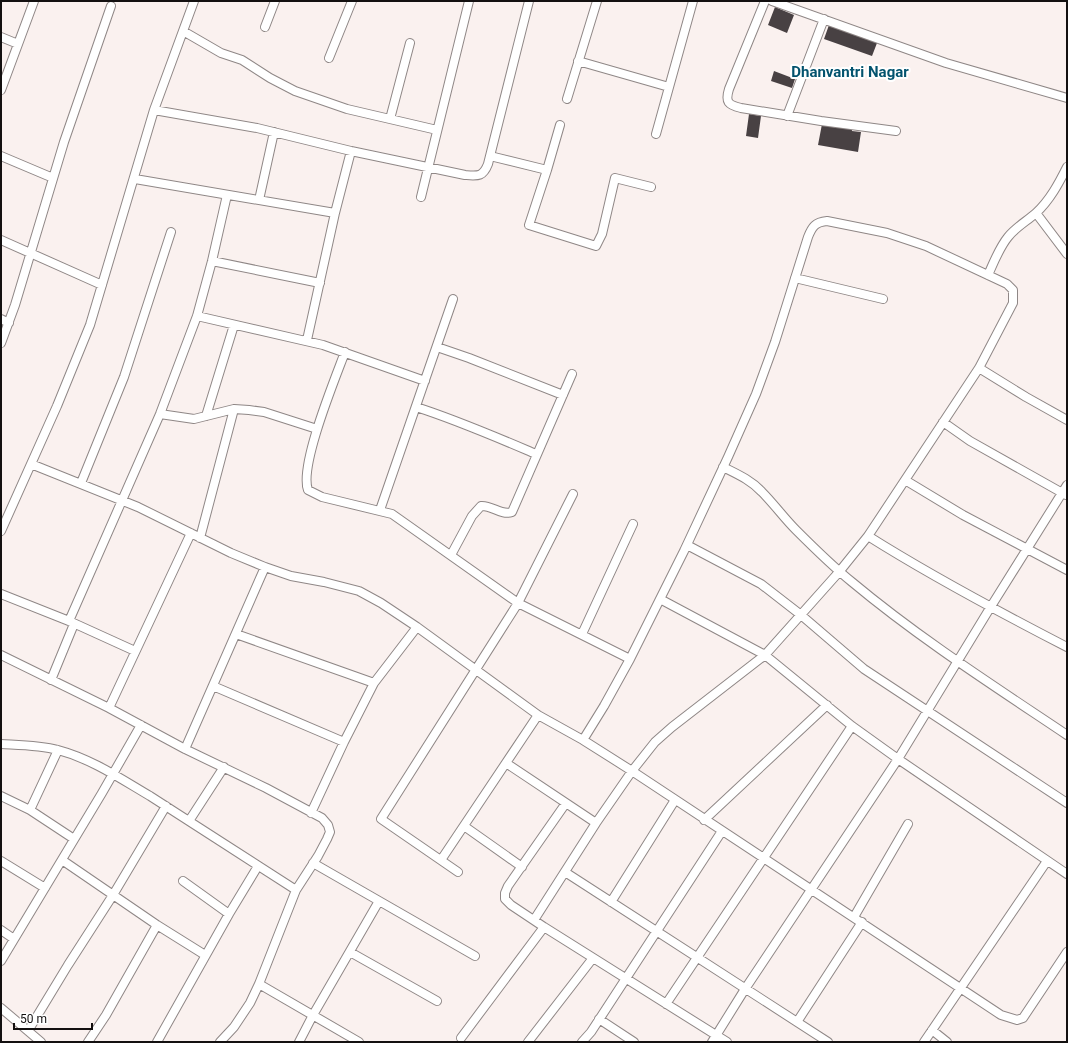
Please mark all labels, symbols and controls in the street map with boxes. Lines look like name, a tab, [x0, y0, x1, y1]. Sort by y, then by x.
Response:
district label: Dhanvantri Nagar	[791, 63, 909, 81]
scale bar	[14, 1005, 92, 1031]
text: 50 m	[20, 1012, 47, 1026]

